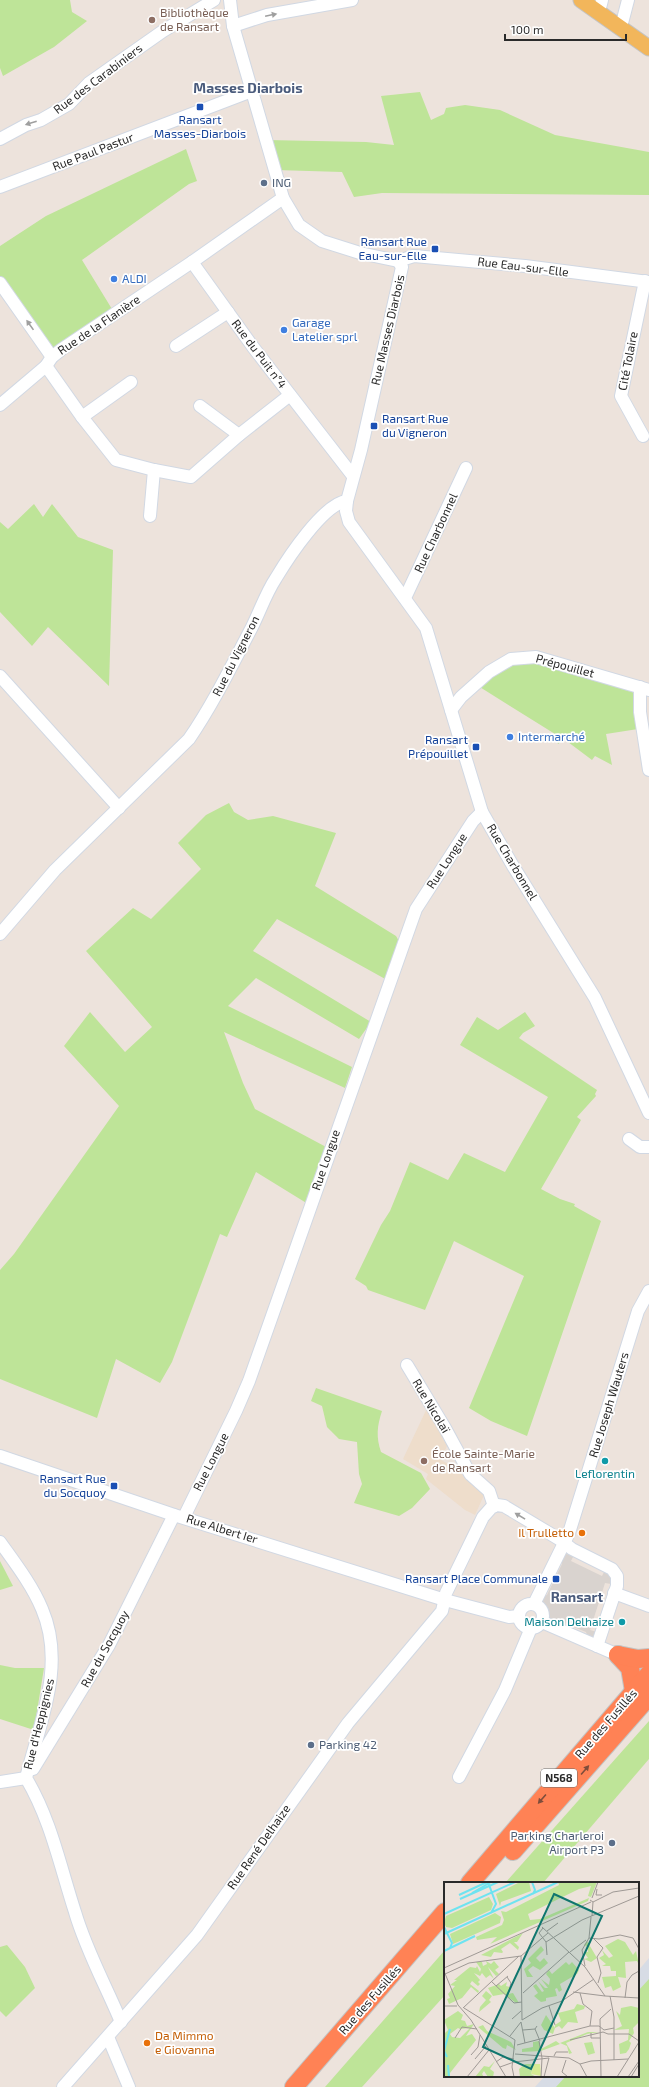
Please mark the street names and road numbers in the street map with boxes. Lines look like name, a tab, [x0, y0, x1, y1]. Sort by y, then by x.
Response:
street label: Rue des Carabiniers	[50, 40, 145, 116]
street label: Rue Paul Pastur	[50, 129, 135, 173]
street label: Rue Eau-sur-Elle	[477, 253, 570, 279]
street label: Rue Masses Diarbois	[367, 273, 407, 386]
street label: Rue de la Flanière	[55, 291, 142, 357]
street label: Rue du Puit n°4	[229, 316, 290, 391]
street label: Cité Tolaire	[614, 330, 640, 392]
street label: Rue Charbonnel	[411, 490, 460, 575]
street label: Rue du Vigneron	[209, 613, 261, 698]
street label: Prépouillet	[535, 651, 596, 680]
street label: Rue Charbonnel	[485, 821, 541, 902]
street label: Rue Longue	[423, 830, 469, 891]
street label: Rue Longue	[308, 1127, 342, 1192]
street label: Rue Joseph Wauters	[585, 1350, 631, 1459]
street label: Rue Nicolaï	[410, 1376, 454, 1436]
street label: Rue Longue	[190, 1430, 231, 1493]
street label: Rue Albert Ier	[185, 1511, 260, 1546]
street label: Rue du Socquoy	[77, 1607, 131, 1689]
street label: Rue d'Heppignies	[20, 1677, 56, 1771]
street label: Rue des Fusillés	[571, 1686, 639, 1761]
road number: N568	[541, 1769, 577, 1787]
street label: Rue René Delhaize	[224, 1801, 293, 1892]
street label: Rue des Fusillés	[335, 1962, 403, 2037]

